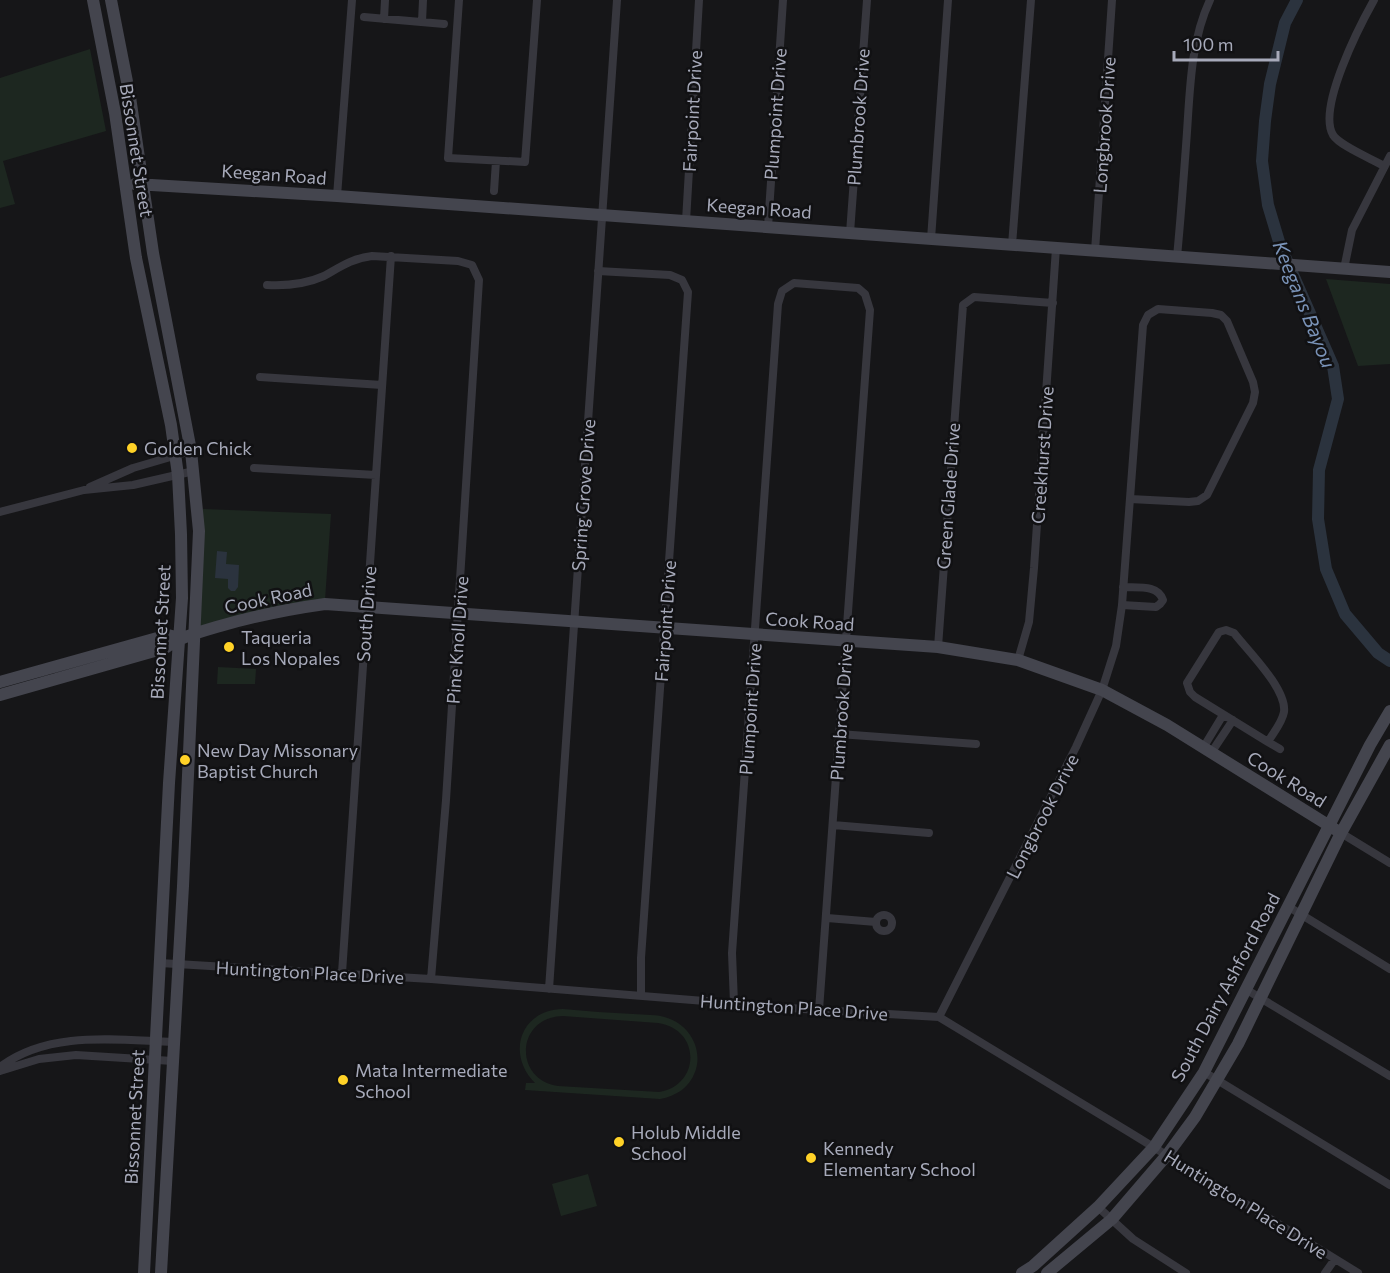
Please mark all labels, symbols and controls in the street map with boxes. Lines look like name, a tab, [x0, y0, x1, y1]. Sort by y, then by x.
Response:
scale bar	[1174, 24, 1278, 62]
text: 100 m	[1183, 33, 1233, 55]
street label: Plumpoint Drive	[759, 47, 791, 181]
street label: Plumbrook Drive	[842, 48, 874, 186]
street label: Fairpoint Drive	[678, 50, 706, 172]
street label: Longbrook Drive	[1088, 56, 1120, 194]
street label: Bissonnet Street	[116, 82, 158, 218]
street label: Keegan Road	[221, 159, 327, 189]
street label: Keegan Road	[706, 193, 812, 223]
water label: Keegans Bayou	[1269, 237, 1341, 371]
street label: Creekhurst Drive	[1026, 386, 1058, 524]
street label: Spring Grove Drive	[567, 418, 599, 572]
street label: Green Glade Drive	[932, 422, 964, 570]
place label: Golden Chick	[144, 437, 252, 459]
marker: Golden Chick	[125, 441, 139, 455]
street label: Fairpoint Drive	[650, 559, 680, 683]
street label: Bissonnet Street	[145, 564, 175, 700]
street label: South Drive	[352, 565, 380, 663]
street label: Pine Knoll Drive	[442, 575, 472, 705]
street label: Cook Road	[222, 578, 314, 618]
street label: Cook Road	[765, 607, 855, 635]
place label: Taqueria Los Nopales	[241, 626, 340, 669]
marker: Taqueria Los Nopales	[222, 640, 236, 654]
street label: Plumpoint Drive	[734, 642, 766, 776]
street label: Plumbrook Drive	[825, 643, 857, 781]
place label: New Day Missonary Baptist Church	[197, 739, 358, 782]
street label: Cook Road	[1243, 746, 1331, 812]
street label: Longbrook Drive	[1001, 750, 1083, 882]
marker: New Day Missonary Baptist Church	[178, 753, 192, 767]
street label: South Dairy Ashford Road	[1166, 889, 1284, 1085]
street label: Huntington Place Drive	[215, 956, 405, 988]
street label: Huntington Place Drive	[699, 989, 889, 1025]
street label: Bissonnet Street	[119, 1049, 149, 1185]
place label: Mata Intermediate School	[355, 1059, 507, 1102]
marker: Mata Intermediate School	[336, 1073, 350, 1087]
place label: Holub Middle School	[631, 1121, 741, 1164]
marker: Holub Middle School	[612, 1135, 626, 1149]
place label: Kennedy Elementary School	[823, 1137, 976, 1180]
street label: Huntington Place Drive	[1160, 1145, 1332, 1263]
marker: Kennedy Elementary School	[804, 1151, 818, 1165]

